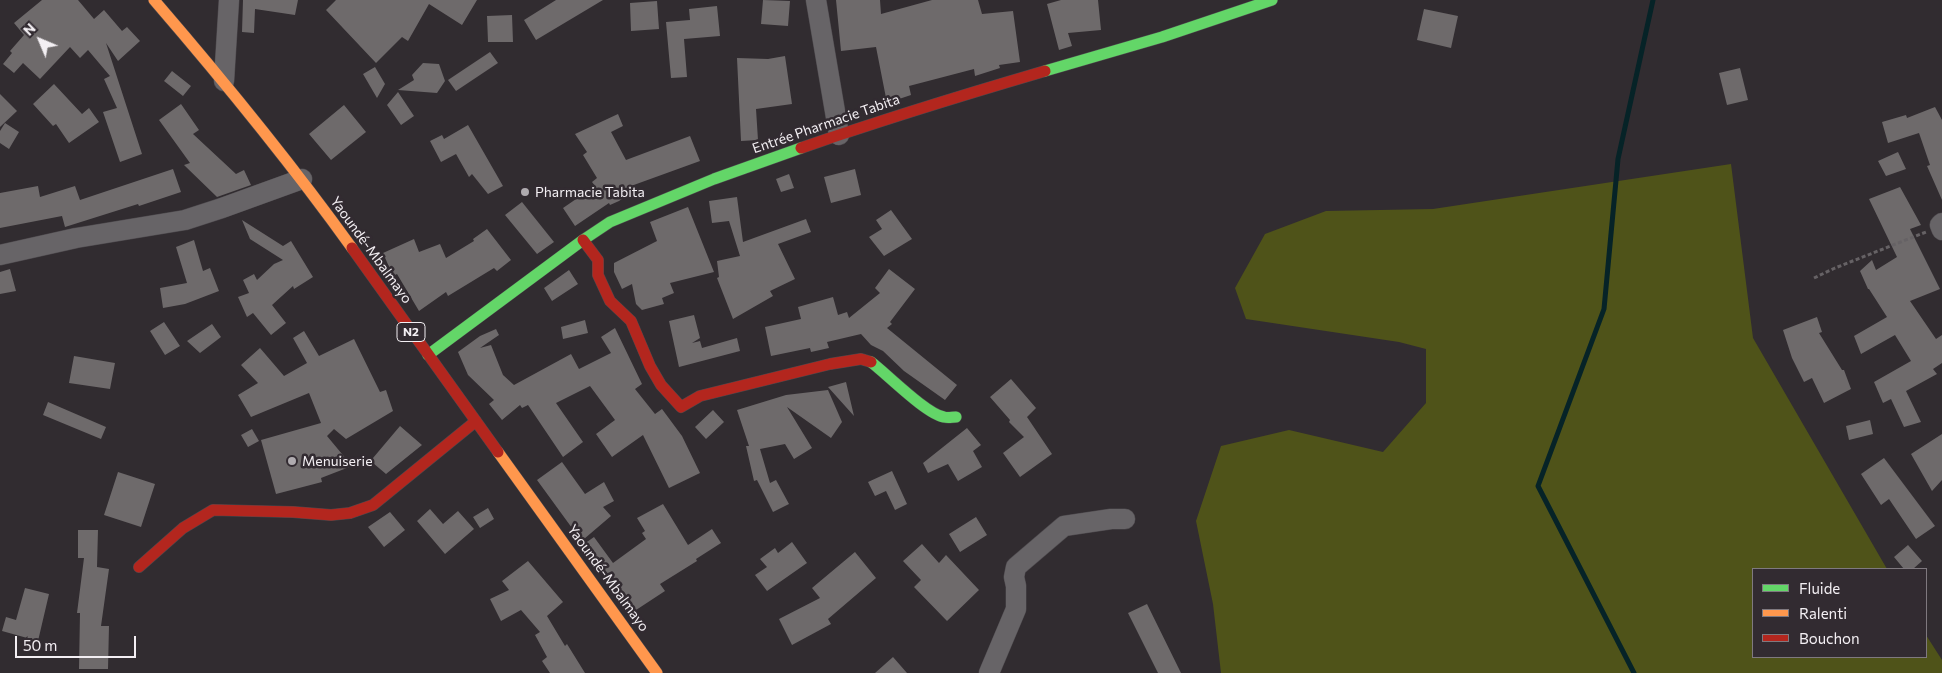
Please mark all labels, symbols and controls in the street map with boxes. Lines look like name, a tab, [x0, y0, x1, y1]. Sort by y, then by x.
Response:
north arrow	[15, 15, 65, 65]
text: N	[19, 19, 39, 39]
street label: Entrée Pharmacie Tabita	[750, 91, 902, 157]
place label: Pharmacie Tabita	[535, 184, 645, 200]
marker: Pharmacie Tabita	[519, 186, 531, 198]
street label: Yaoundé-Mbalmayo	[327, 193, 415, 307]
road number: N2	[397, 322, 425, 342]
place label: Menuiserie	[302, 453, 373, 469]
marker: Menuiserie	[286, 455, 298, 467]
street label: Yaoundé-Mbalmayo	[564, 521, 652, 635]
legend	[1752, 568, 1927, 658]
text: Fluide	[1799, 579, 1840, 597]
text: Ralenti	[1799, 604, 1847, 622]
scale bar	[18, 626, 139, 658]
text: Bouchon	[1799, 629, 1860, 647]
text: 50 m	[23, 636, 57, 654]

